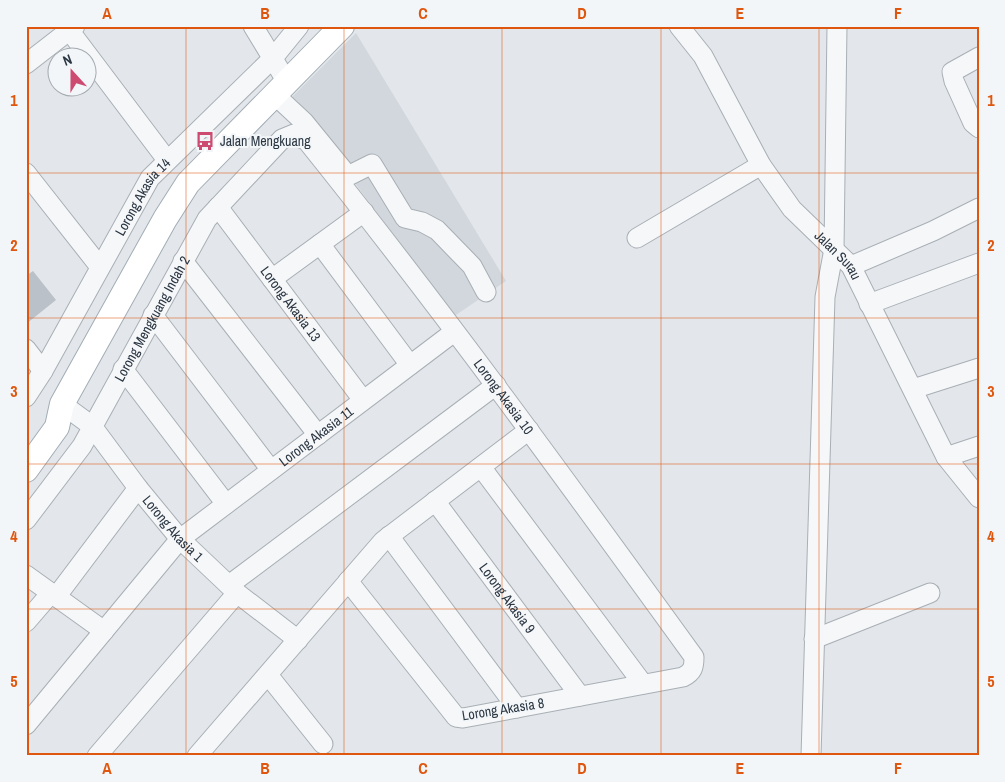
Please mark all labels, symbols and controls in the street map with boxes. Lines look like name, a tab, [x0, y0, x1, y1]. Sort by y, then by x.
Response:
text: A	[102, 2, 112, 24]
text: B	[260, 2, 270, 24]
text: C	[418, 2, 428, 24]
text: D	[577, 2, 587, 24]
text: E	[736, 2, 745, 24]
text: F	[894, 2, 902, 24]
north arrow	[48, 48, 98, 98]
text: N	[60, 50, 74, 70]
text: 1	[10, 89, 18, 111]
text: 1	[987, 89, 995, 111]
bus stop icon: Jalan Mengkuang	[194, 130, 216, 152]
place label: Jalan Mengkuang	[220, 132, 311, 150]
street label: Lorong Akasia 14	[111, 154, 175, 239]
street label: Jalan Surau	[811, 227, 865, 282]
text: 2	[10, 234, 18, 256]
text: 2	[987, 234, 995, 256]
street label: Lorong Mengkuang Indah 2	[110, 253, 194, 385]
street label: Lorong Akasia 13	[257, 263, 325, 345]
street label: Lorong Akasia 10	[470, 355, 538, 438]
text: 3	[10, 380, 18, 402]
text: 3	[987, 380, 995, 402]
street label: Lorong Akasia 11	[275, 402, 357, 470]
street label: Lorong Akasia 1	[139, 492, 208, 566]
text: 4	[10, 525, 18, 547]
text: 4	[987, 525, 995, 547]
street label: Lorong Akasia 9	[475, 559, 539, 637]
text: 5	[10, 670, 18, 692]
text: 5	[987, 670, 995, 692]
street label: Lorong Akasia 8	[461, 694, 545, 724]
text: A	[102, 757, 112, 779]
text: B	[260, 757, 270, 779]
text: C	[418, 757, 428, 779]
text: D	[577, 757, 587, 779]
text: E	[736, 757, 745, 779]
text: F	[894, 757, 902, 779]

